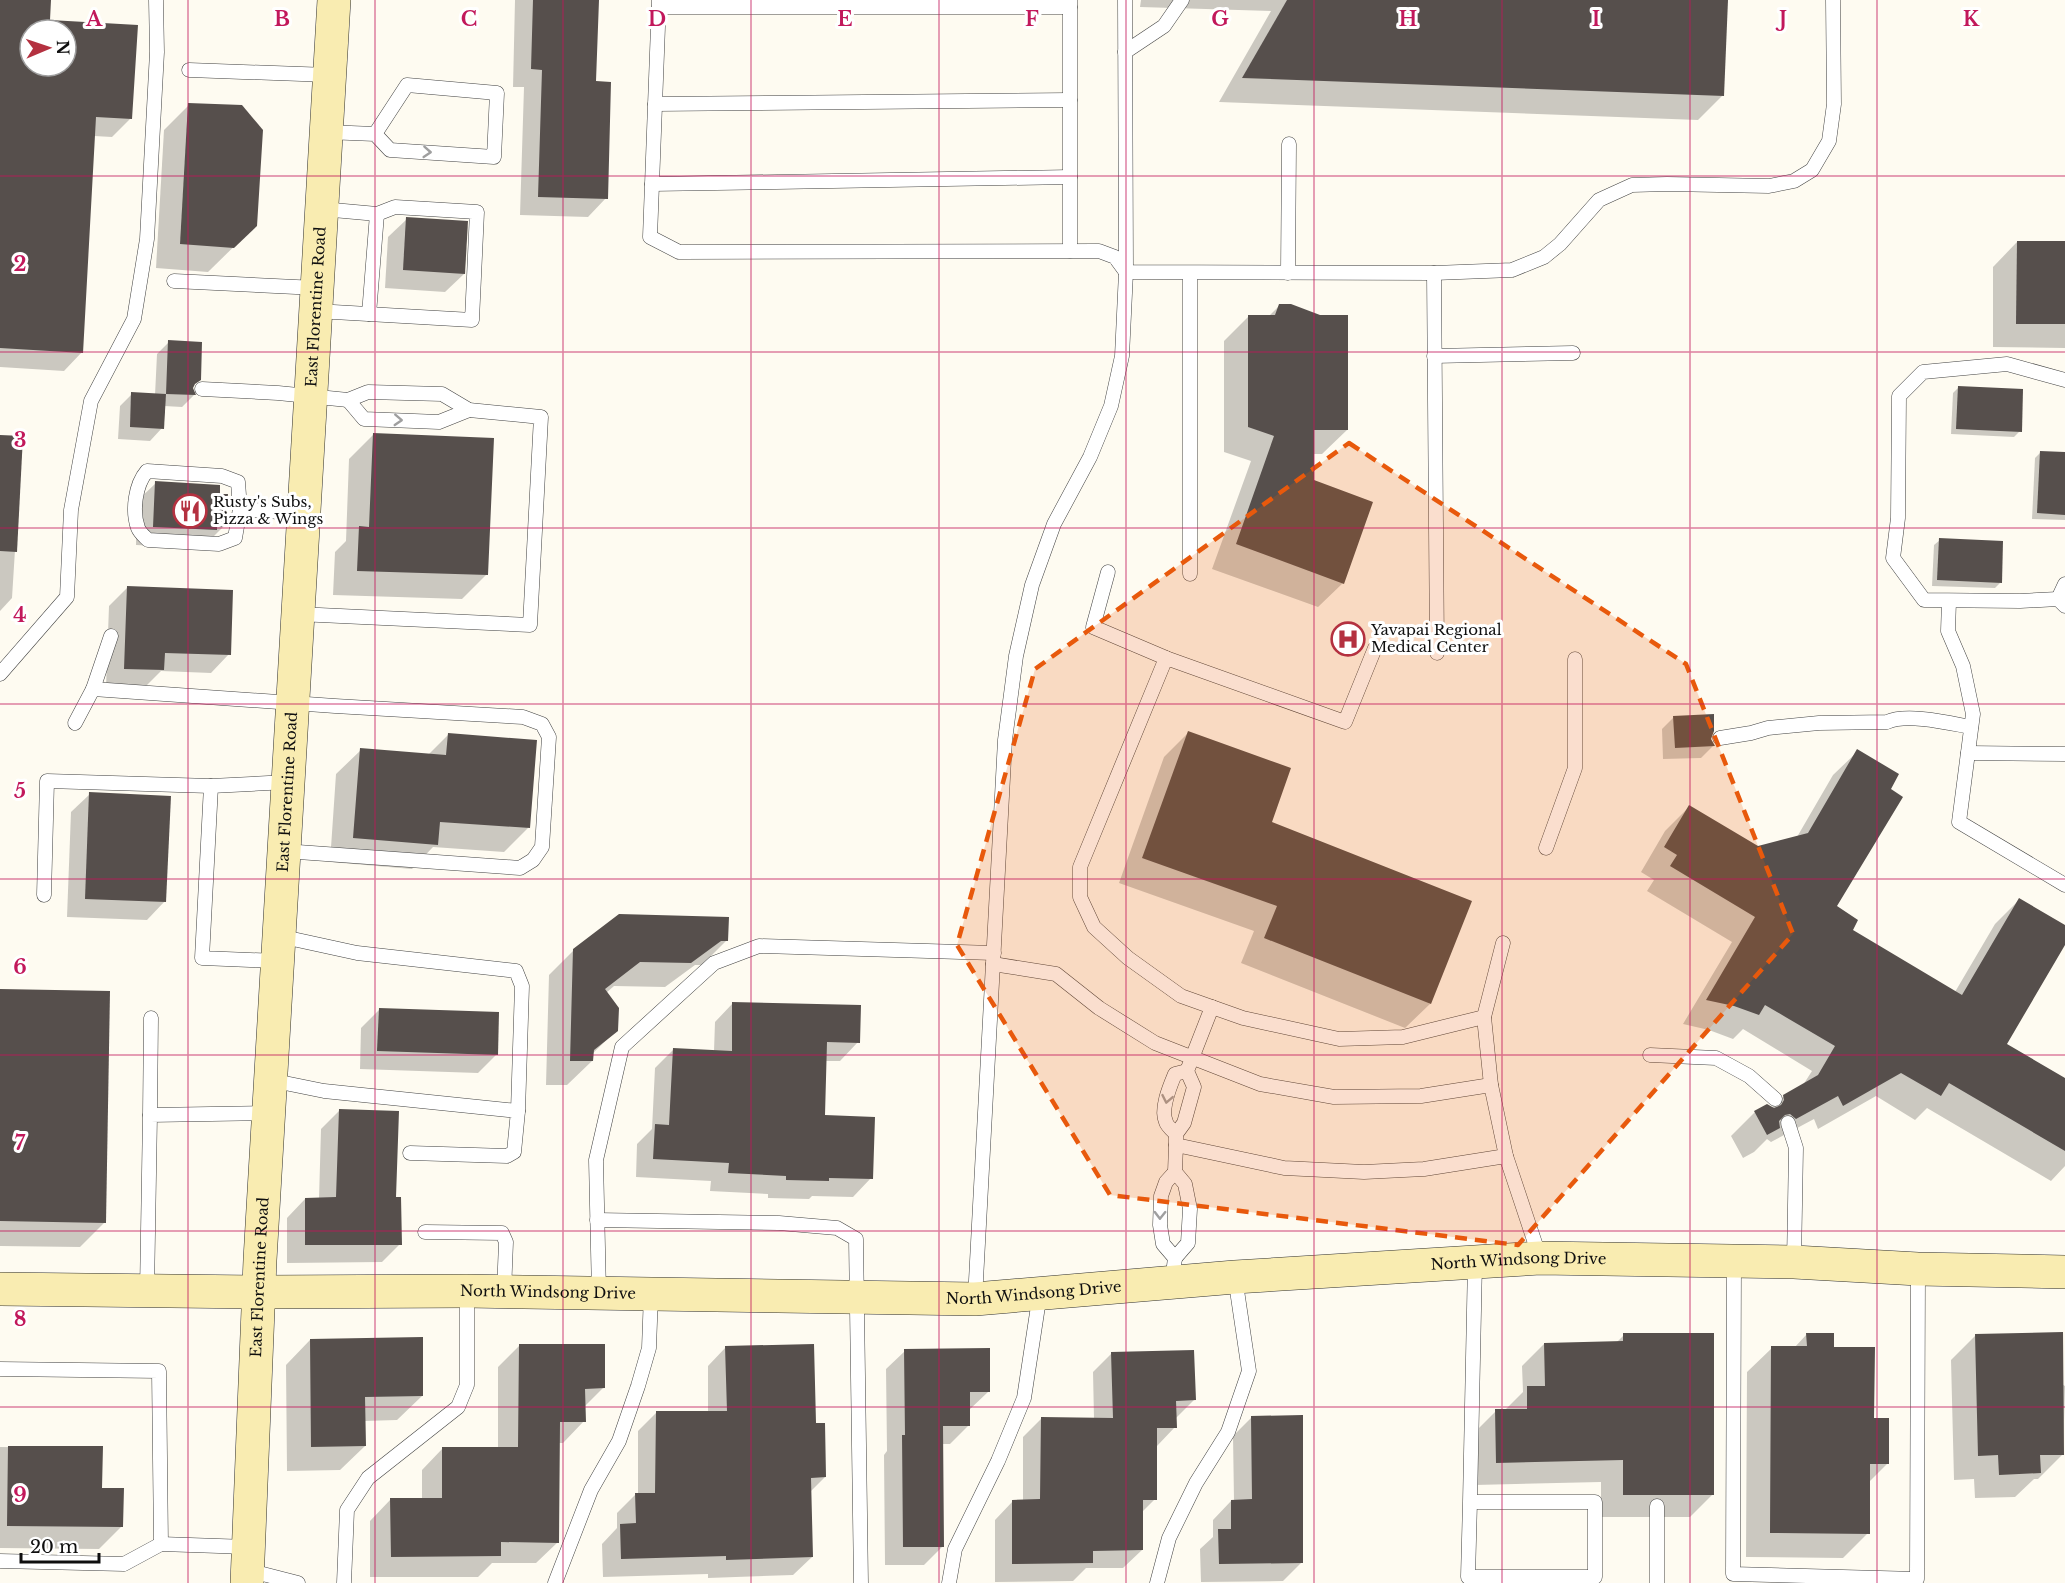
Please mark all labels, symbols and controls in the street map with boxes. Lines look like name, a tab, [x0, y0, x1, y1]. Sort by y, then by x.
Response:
text: A	[85, 7, 103, 31]
text: B	[274, 7, 290, 31]
text: C	[461, 7, 477, 31]
text: D	[648, 7, 666, 31]
text: E	[837, 7, 853, 31]
text: F	[1025, 7, 1039, 31]
text: G	[1211, 7, 1229, 31]
text: H	[1399, 7, 1418, 31]
text: I	[1592, 7, 1600, 31]
text: J	[1775, 7, 1787, 31]
text: K	[1963, 7, 1980, 31]
north arrow	[18, 18, 78, 78]
text: N	[53, 40, 73, 55]
one-way arrow	[422, 146, 431, 159]
street label: East Florentine Road	[301, 226, 330, 388]
text: 2	[13, 252, 27, 276]
one-way arrow	[394, 414, 403, 427]
text: 3	[14, 428, 26, 452]
place label: Rusty's Subs, Pizza & Wings	[213, 492, 323, 528]
restaurant icon: Rusty's Subs, Pizza & Wings	[172, 493, 208, 529]
text: 4	[13, 603, 27, 627]
place label: Yavapai Regional Medical Center	[1370, 620, 1502, 656]
hospital icon: Yavapai Regional Medical Center	[1330, 621, 1366, 657]
street label: East Florentine Road	[273, 711, 301, 873]
text: 5	[14, 779, 26, 803]
text: 6	[13, 955, 27, 979]
one-way arrow	[1161, 1094, 1174, 1104]
text: 7	[15, 1131, 26, 1155]
street label: East Florentine Road	[246, 1196, 273, 1358]
one-way arrow	[1154, 1210, 1166, 1219]
street label: North Windsong Drive	[1430, 1248, 1607, 1274]
street label: North Windsong Drive	[946, 1277, 1122, 1308]
street label: North Windsong Drive	[460, 1281, 636, 1303]
text: 8	[14, 1307, 26, 1331]
text: 9	[13, 1483, 27, 1507]
scale bar	[21, 1526, 99, 1564]
text: 20 m	[30, 1536, 78, 1558]

